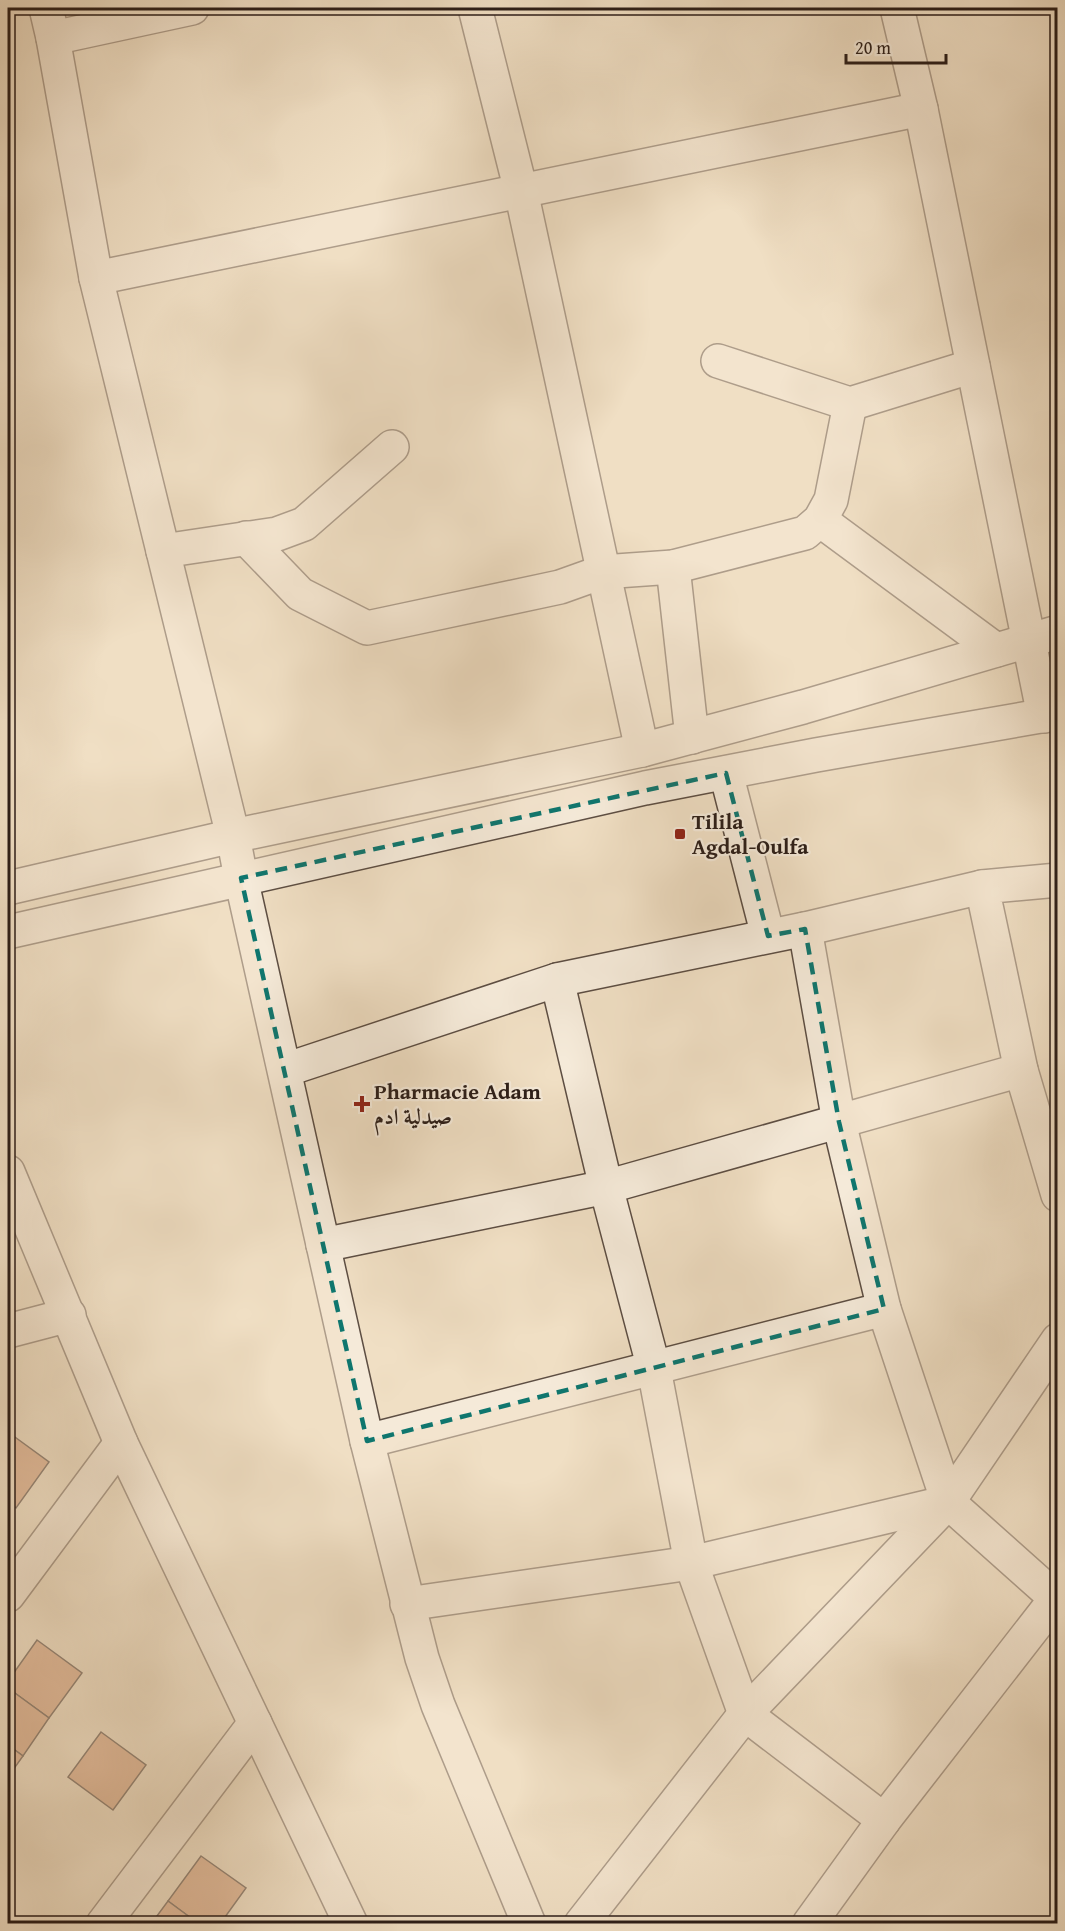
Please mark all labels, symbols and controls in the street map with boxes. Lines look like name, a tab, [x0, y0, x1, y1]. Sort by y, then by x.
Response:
scale bar	[846, 27, 946, 65]
text: 20 m	[855, 34, 891, 61]
place label: Tilila Agdal-Oulfa	[692, 805, 809, 862]
marker: Tilila Agdal-Oulfa	[673, 827, 687, 841]
place label: Pharmacie Adam صيدلية ادم	[374, 1075, 541, 1136]
marker: Pharmacie Adam صيدلية ادم	[355, 1097, 369, 1111]

